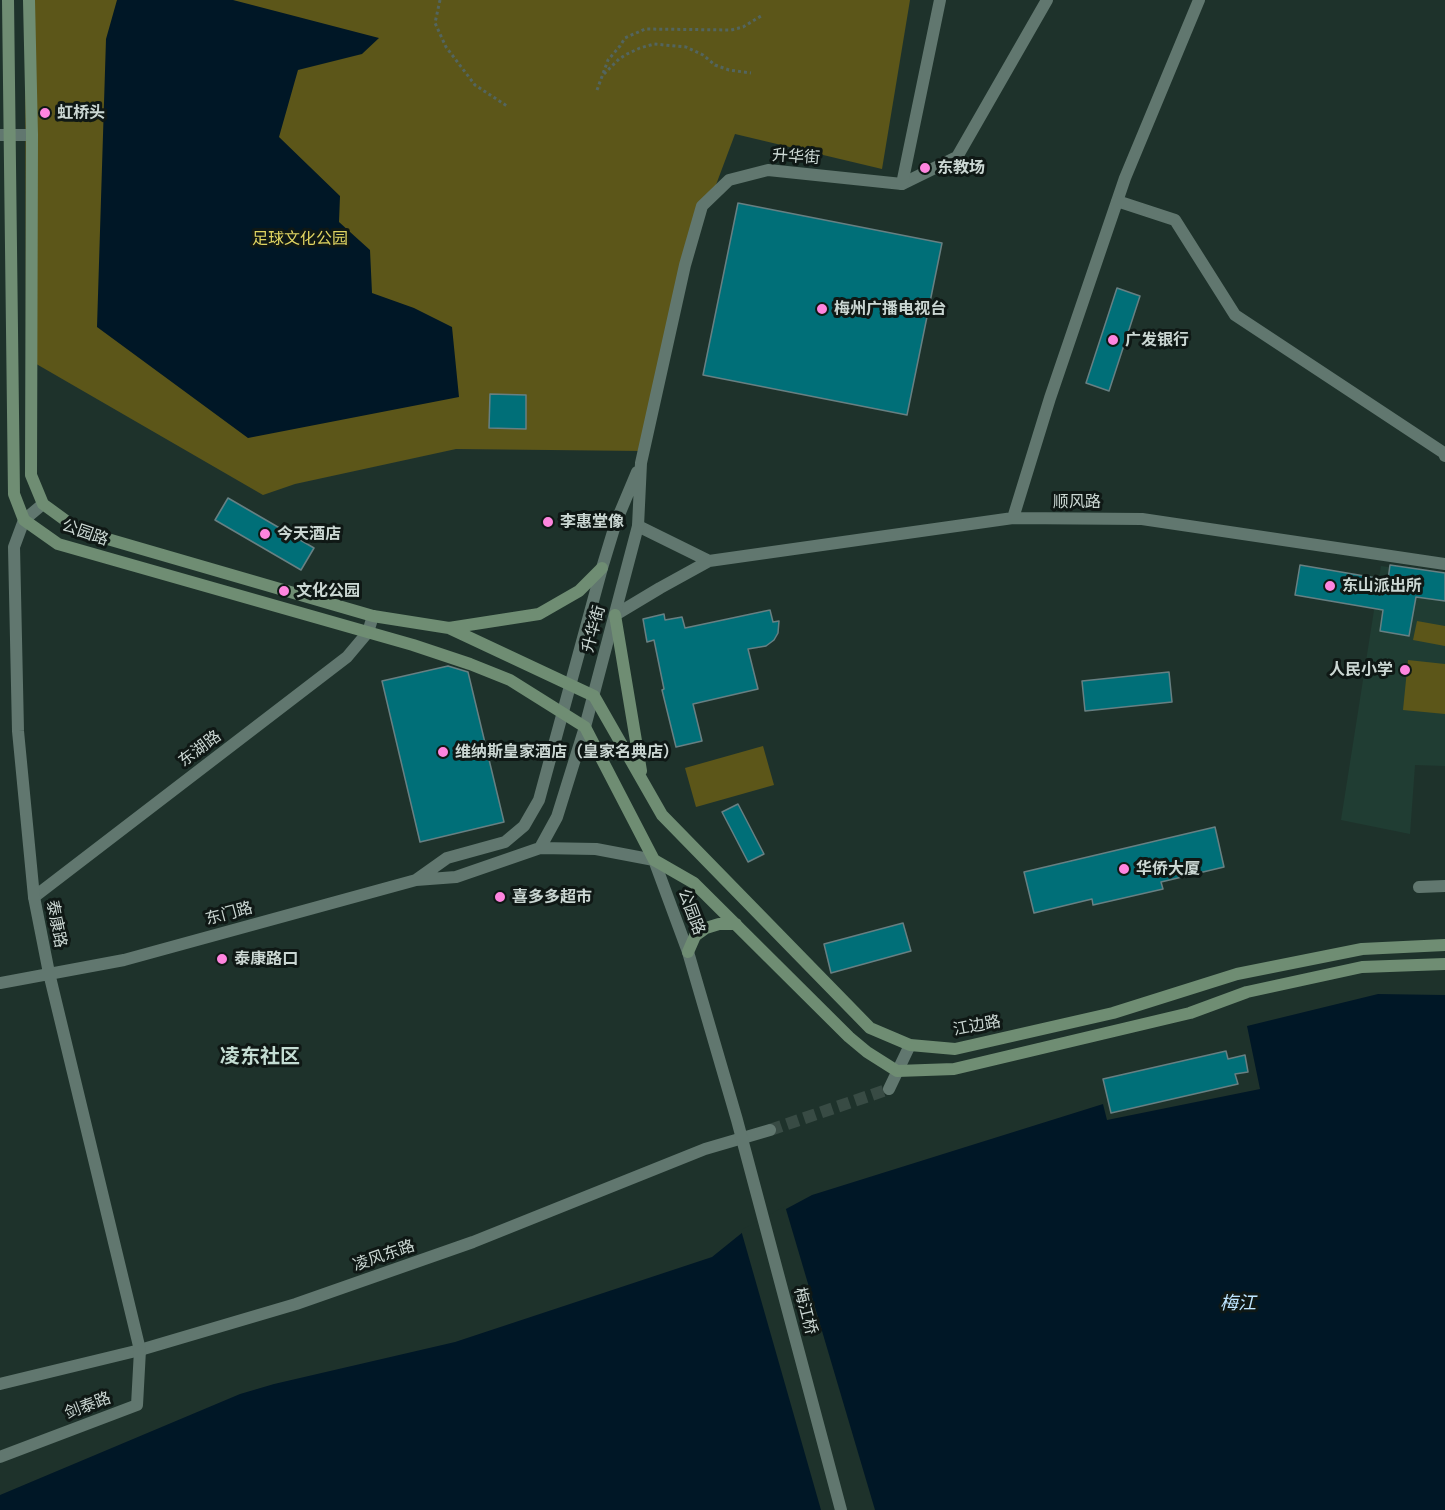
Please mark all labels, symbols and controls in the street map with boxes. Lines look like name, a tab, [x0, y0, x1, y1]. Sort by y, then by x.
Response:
place label: 虹桥头	[57, 103, 105, 123]
marker: 虹桥头	[38, 106, 52, 120]
street label: 升华街	[771, 146, 821, 168]
place label: 东教场	[937, 158, 985, 178]
marker: 东教场	[918, 161, 932, 175]
park label: 足球文化公园	[252, 229, 348, 249]
place label: 梅州广播电视台	[834, 299, 946, 319]
marker: 梅州广播电视台	[815, 302, 829, 316]
place label: 广发银行	[1125, 330, 1189, 350]
marker: 广发银行	[1106, 333, 1120, 347]
street label: 顺风路	[1053, 492, 1101, 512]
place label: 李惠堂像	[560, 512, 624, 532]
marker: 李惠堂像	[541, 515, 555, 529]
street label: 公园路	[59, 516, 111, 550]
place label: 今天酒店	[277, 524, 341, 544]
marker: 今天酒店	[258, 527, 272, 541]
place label: 东山派出所	[1342, 576, 1422, 596]
marker: 东山派出所	[1323, 579, 1337, 593]
place label: 文化公园	[296, 581, 360, 601]
marker: 文化公园	[277, 584, 291, 598]
street label: 升华街	[579, 603, 609, 655]
place label: 人民小学	[1329, 660, 1393, 680]
marker: 人民小学	[1398, 663, 1412, 677]
street label: 东湖路	[175, 727, 225, 771]
place label: 维纳斯皇家酒店（皇家名典店）	[455, 742, 679, 762]
marker: 维纳斯皇家酒店（皇家名典店）	[436, 745, 450, 759]
place label: 华侨大厦	[1136, 859, 1200, 879]
marker: 华侨大厦	[1117, 862, 1131, 876]
street label: 公园路	[673, 886, 709, 938]
place label: 喜多多超市	[512, 887, 592, 907]
marker: 喜多多超市	[493, 890, 507, 904]
street label: 泰康路	[42, 899, 70, 949]
street label: 东门路	[203, 899, 255, 929]
place label: 泰康路口	[234, 949, 298, 969]
marker: 泰康路口	[215, 952, 229, 966]
street label: 江边路	[952, 1012, 1002, 1040]
district label: 凌东社区	[220, 1045, 300, 1069]
street label: 凌风东路	[351, 1237, 417, 1275]
street label: 梅江桥	[790, 1285, 820, 1337]
water label: 梅江	[1220, 1293, 1256, 1315]
street label: 剑泰路	[62, 1388, 114, 1424]

